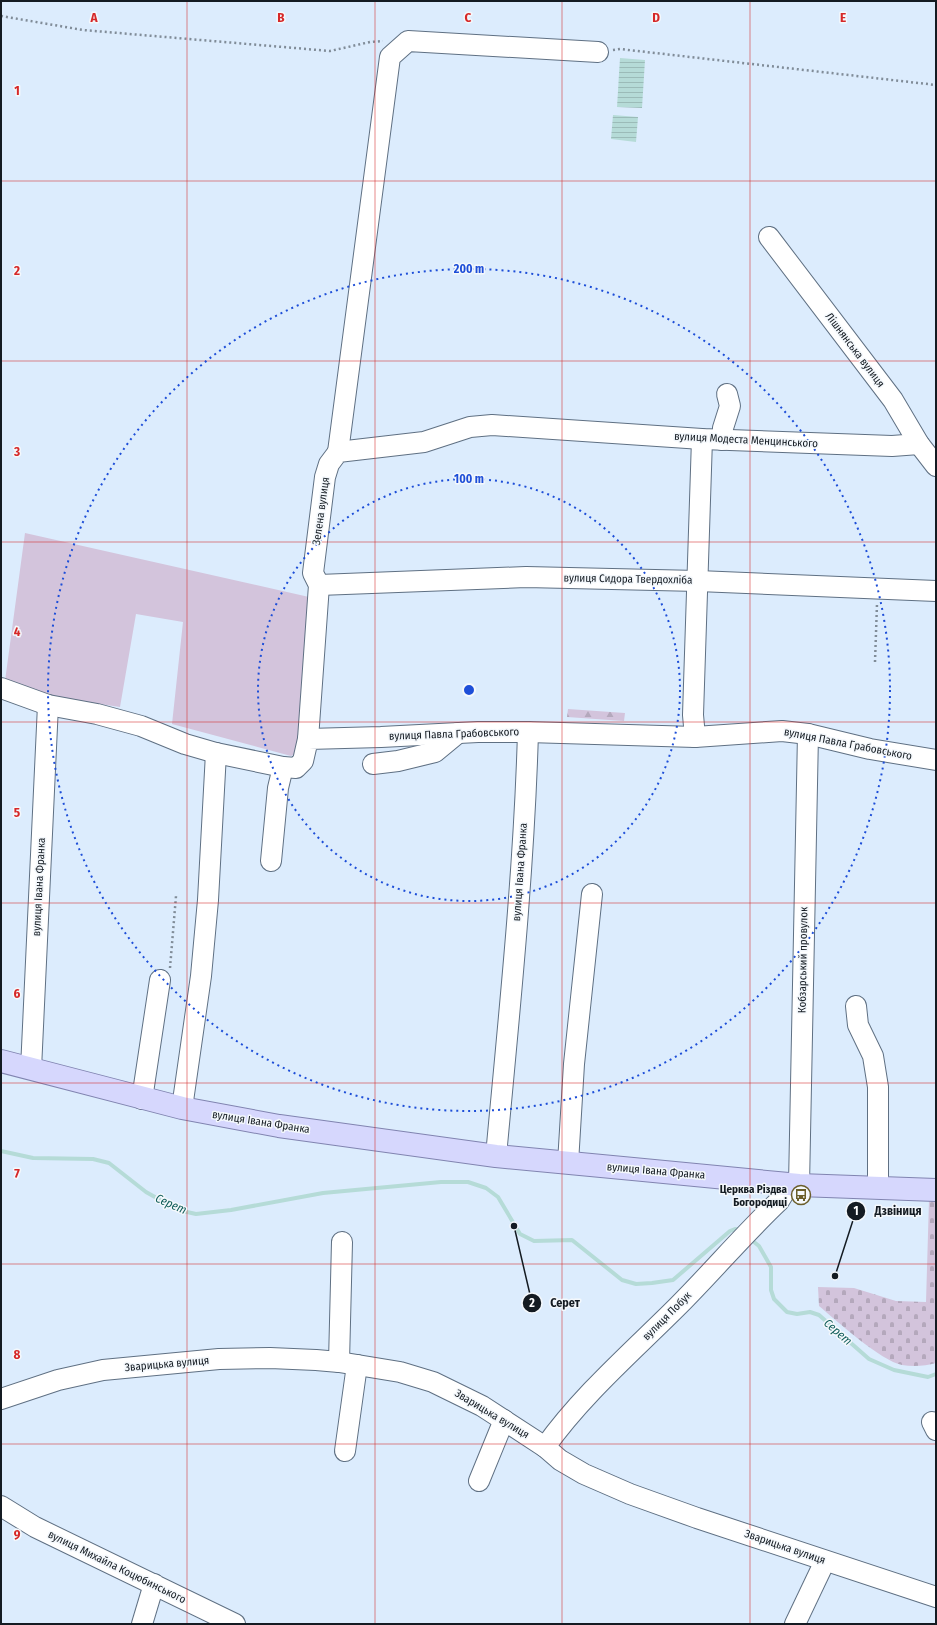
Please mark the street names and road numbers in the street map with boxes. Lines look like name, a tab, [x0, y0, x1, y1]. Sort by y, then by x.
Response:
street label: Лішнянська вулиця	[823, 310, 887, 390]
street label: вулиця Модеста Менцинського	[674, 430, 818, 450]
street label: Зелена вулиця	[310, 476, 332, 546]
street label: вулиця Сидора Твердохліба	[563, 571, 693, 587]
street label: вулиця Павла Грабовського	[389, 725, 520, 743]
street label: вулиця Павла Грабовського	[783, 725, 913, 763]
street label: вулиця Івана Франка	[510, 822, 530, 922]
street label: вулиця Івана Франка	[30, 837, 48, 937]
street label: Кобзарський провулок	[796, 906, 810, 1013]
street label: вулиця Івана Франка	[211, 1108, 311, 1136]
street label: вулиця Івана Франка	[606, 1160, 706, 1182]
street label: вулиця Побук	[640, 1288, 695, 1343]
street label: Зварицька вулиця	[124, 1354, 210, 1374]
street label: Зварицька вулиця	[452, 1387, 532, 1441]
street label: Зварицька вулиця	[743, 1527, 827, 1567]
street label: вулиця Михайла Коцюбинського	[46, 1528, 188, 1606]

